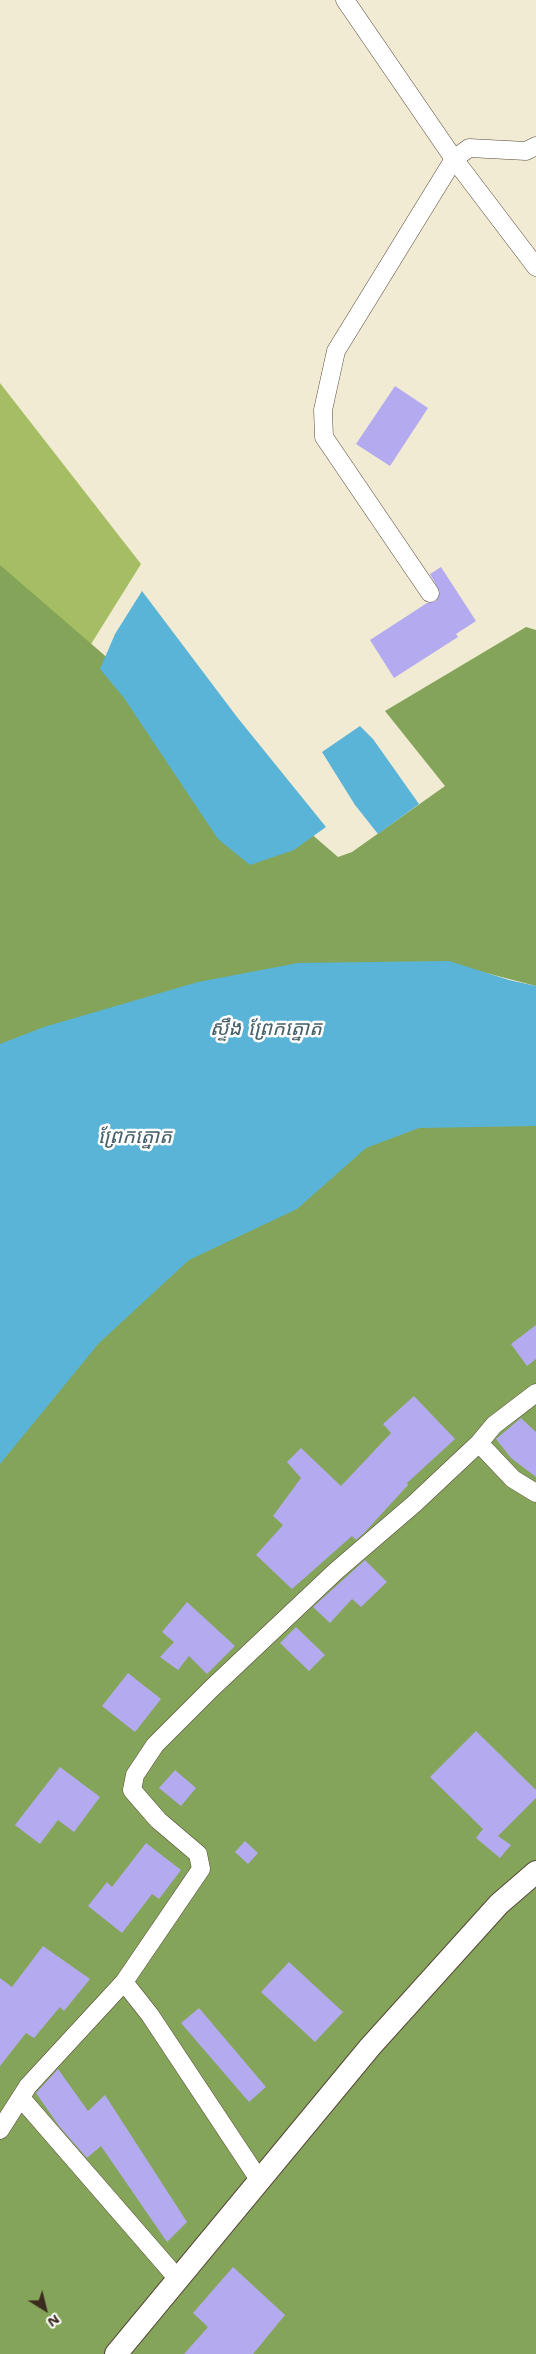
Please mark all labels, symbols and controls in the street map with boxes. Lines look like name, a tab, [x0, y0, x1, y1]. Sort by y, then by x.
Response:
water label: ស្ទឹង ព្រែកត្នោត	[210, 1018, 322, 1042]
water label: ព្រែកត្នោត	[98, 1126, 172, 1150]
north arrow	[20, 2284, 70, 2334]
text: N	[44, 2311, 64, 2332]

